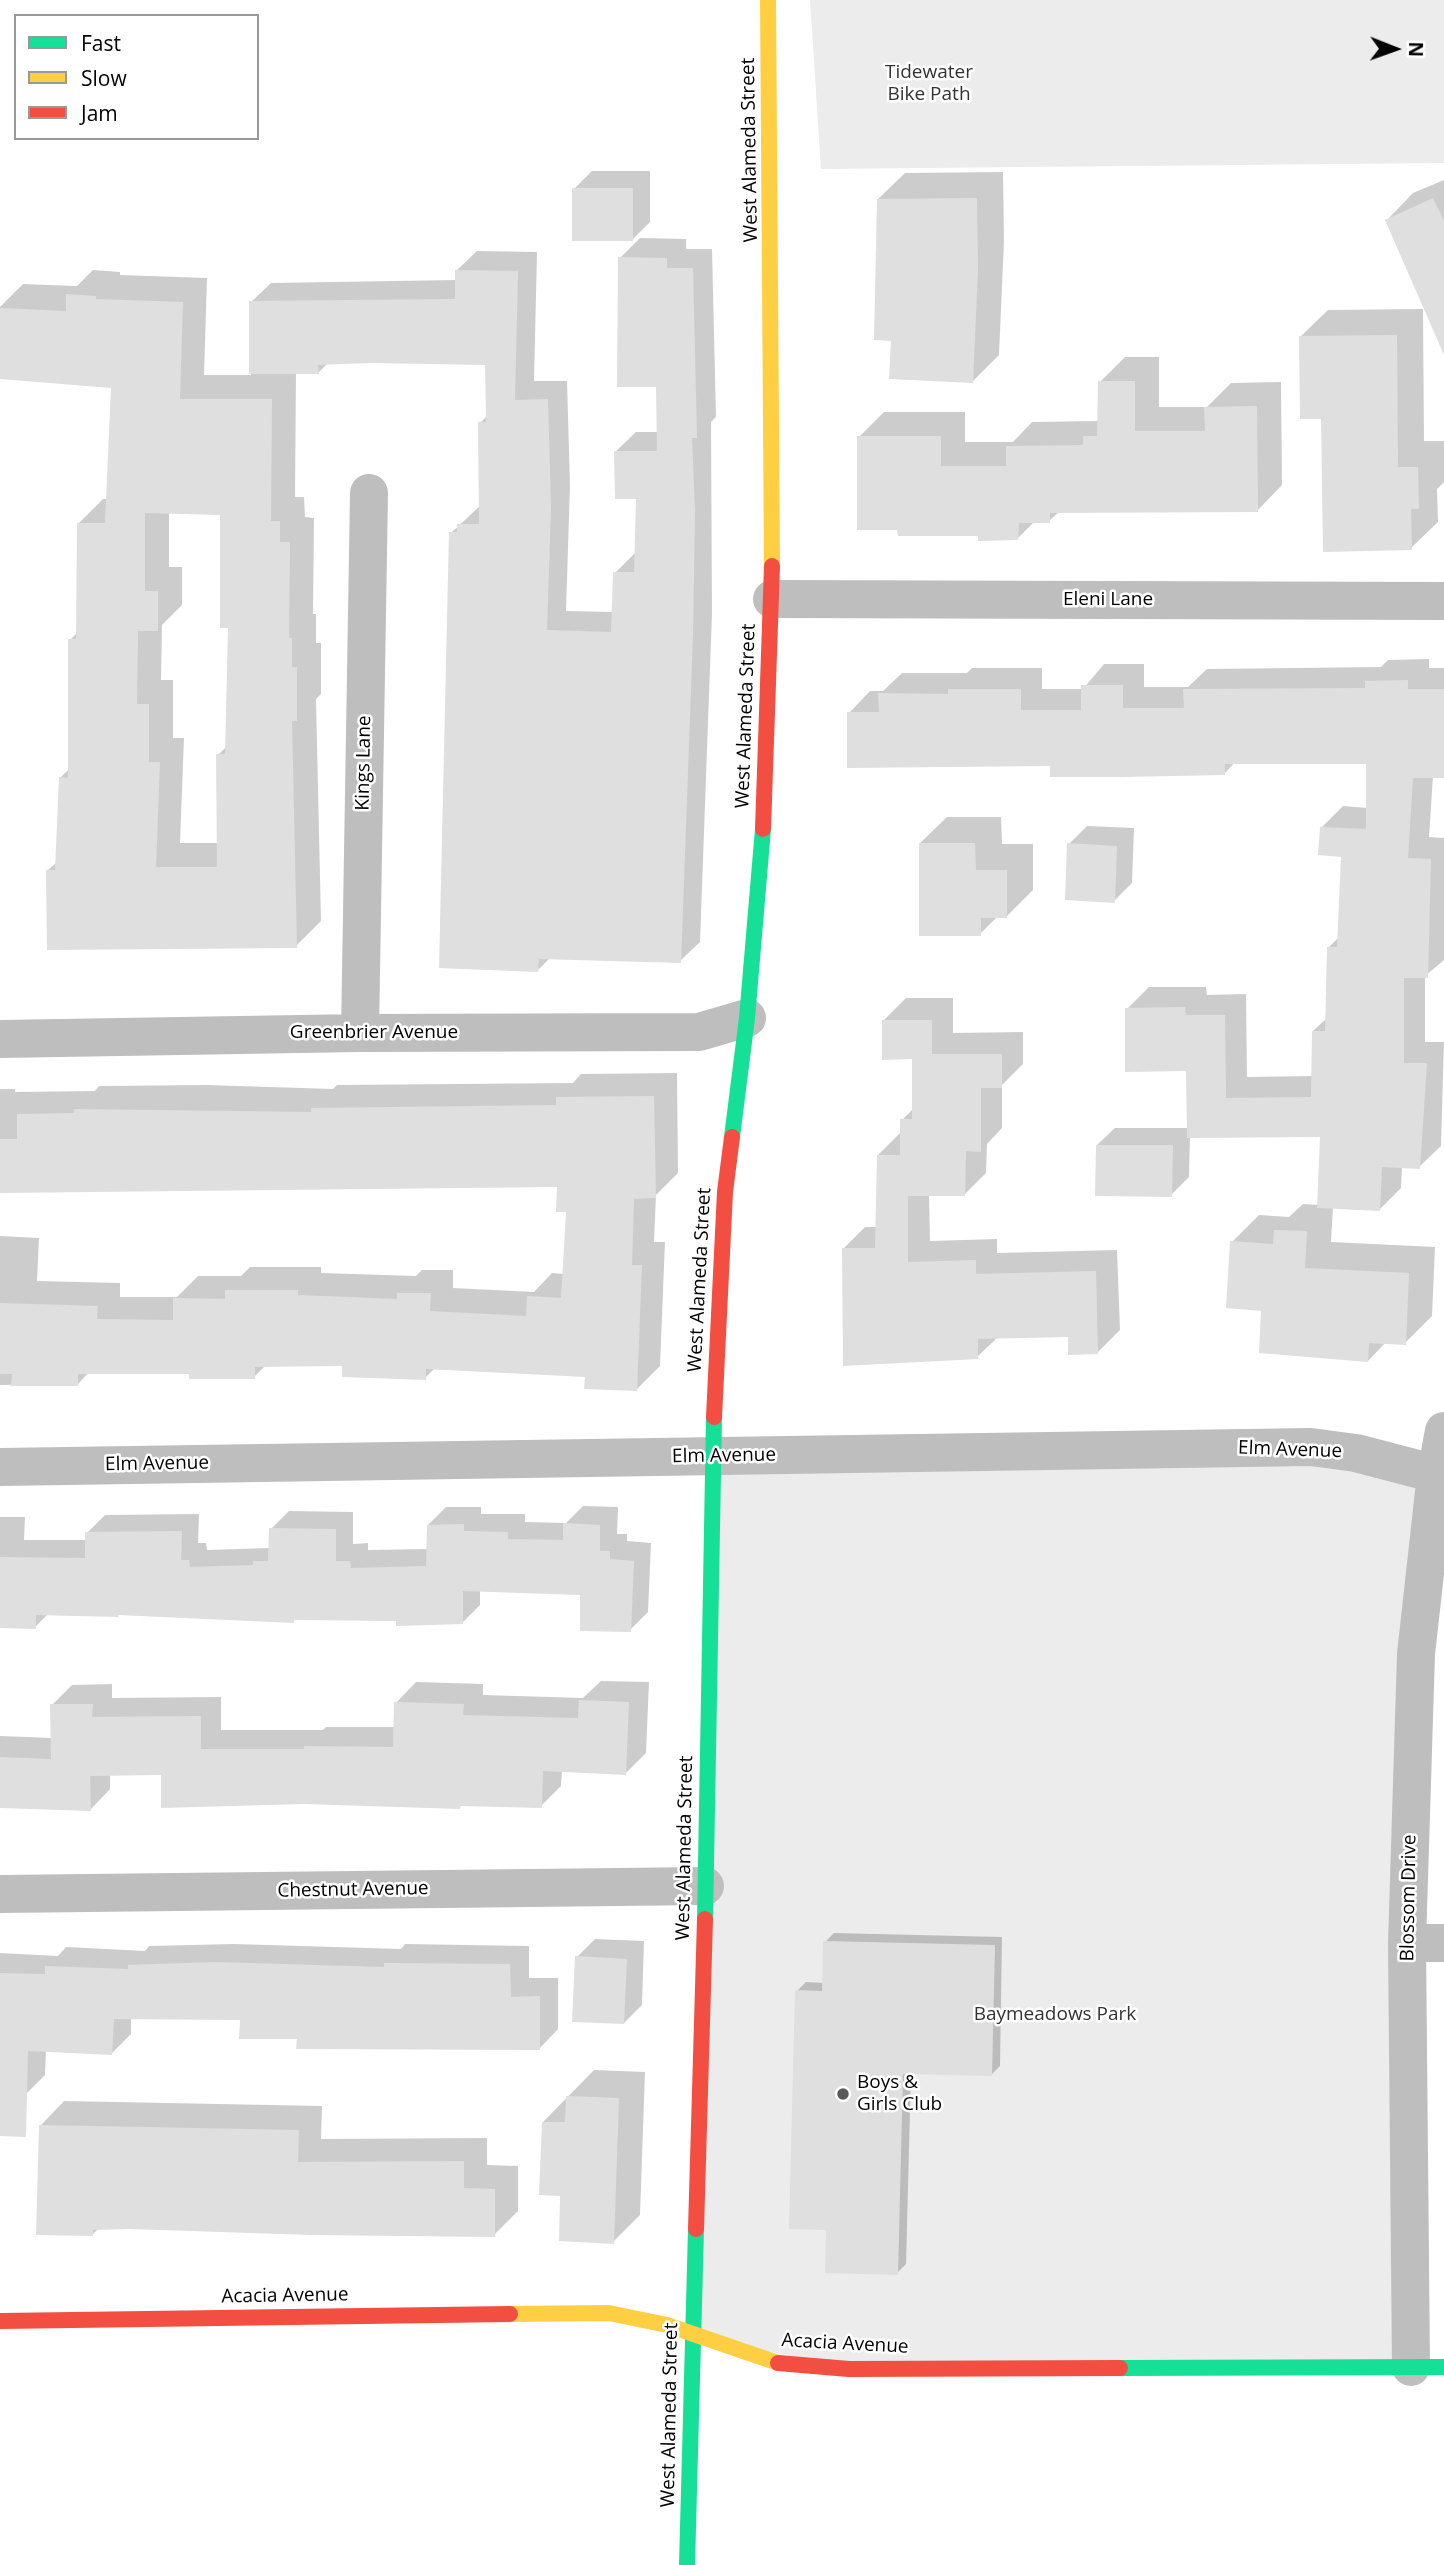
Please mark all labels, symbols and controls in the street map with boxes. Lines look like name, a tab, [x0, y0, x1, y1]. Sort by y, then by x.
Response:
legend	[14, 14, 259, 140]
north arrow	[1360, 14, 1430, 84]
text: Fast	[81, 29, 121, 57]
text: N	[1403, 41, 1429, 57]
street label: West Alameda Street	[737, 57, 763, 243]
park label: Tidewater Bike Path	[885, 62, 973, 106]
text: Slow	[81, 64, 127, 92]
text: Jam	[81, 99, 118, 127]
street label: Eleni Lane	[1063, 589, 1153, 611]
street label: West Alameda Street	[731, 623, 761, 809]
street label: Kings Lane	[352, 715, 376, 811]
street label: Greenbrier Avenue	[290, 1022, 458, 1044]
street label: West Alameda Street	[684, 1187, 716, 1373]
street label: Elm Avenue	[1238, 1437, 1342, 1463]
street label: Elm Avenue	[672, 1444, 776, 1468]
street label: Elm Avenue	[105, 1452, 209, 1476]
street label: West Alameda Street	[672, 1755, 698, 1941]
street label: Blossom Drive	[1396, 1834, 1422, 1962]
street label: Chestnut Avenue	[277, 1877, 429, 1903]
park label: Baymeadows Park	[974, 2004, 1136, 2026]
place label: Boys & Girls Club	[857, 2072, 942, 2116]
marker: Boys & Girls Club	[835, 2086, 851, 2102]
street label: Acacia Avenue	[221, 2283, 349, 2309]
street label: West Alameda Street	[657, 2322, 683, 2508]
street label: Acacia Avenue	[781, 2329, 909, 2359]

